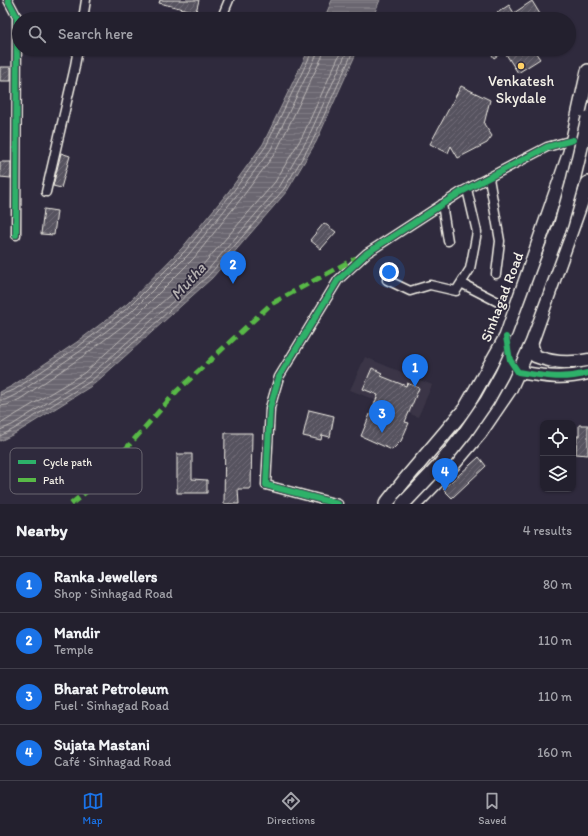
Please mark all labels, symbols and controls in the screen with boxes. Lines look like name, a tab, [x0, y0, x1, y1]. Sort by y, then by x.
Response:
search box	[12, 12, 576, 56]
icon: search	[26, 23, 48, 45]
text: Search here	[58, 25, 133, 43]
marker: Venkatesh Skydale	[516, 61, 526, 71]
place label: Venkatesh Skydale	[488, 72, 554, 107]
street label: Sinhagad Road	[477, 249, 527, 345]
pin: 2	[220, 251, 246, 284]
water label: Mutha	[166, 258, 210, 304]
your location	[379, 262, 399, 282]
pin: 1	[402, 354, 428, 387]
pin: 3	[369, 400, 395, 433]
map controls	[540, 420, 576, 492]
button: locate	[540, 420, 576, 456]
legend	[10, 448, 142, 494]
text: Cycle path	[43, 456, 92, 469]
button: layers	[540, 456, 576, 492]
pin: 4	[432, 458, 458, 491]
text: Path	[43, 474, 65, 487]
text: Nearby	[16, 520, 68, 540]
text: 4 results	[523, 523, 572, 538]
text: Ranka Jewellers	[54, 568, 158, 586]
text: 1	[26, 577, 32, 592]
text: 80 m	[543, 577, 572, 592]
text: Shop · Sinhagad Road	[54, 586, 173, 601]
text: Mandir	[54, 624, 100, 642]
text: 2	[26, 633, 32, 648]
text: 110 m	[538, 633, 572, 648]
text: Temple	[54, 642, 93, 657]
text: Bharat Petroleum	[54, 680, 169, 698]
text: 3	[25, 689, 33, 704]
text: 110 m	[538, 689, 572, 704]
text: Fuel · Sinhagad Road	[54, 698, 169, 713]
text: Sujata Mastani	[54, 736, 150, 754]
text: 4	[25, 745, 33, 760]
text: 160 m	[537, 745, 572, 760]
text: Café · Sinhagad Road	[54, 754, 171, 769]
tab: Map	[82, 790, 104, 827]
tab: Directions	[267, 790, 315, 827]
tab: Saved	[478, 790, 506, 827]

